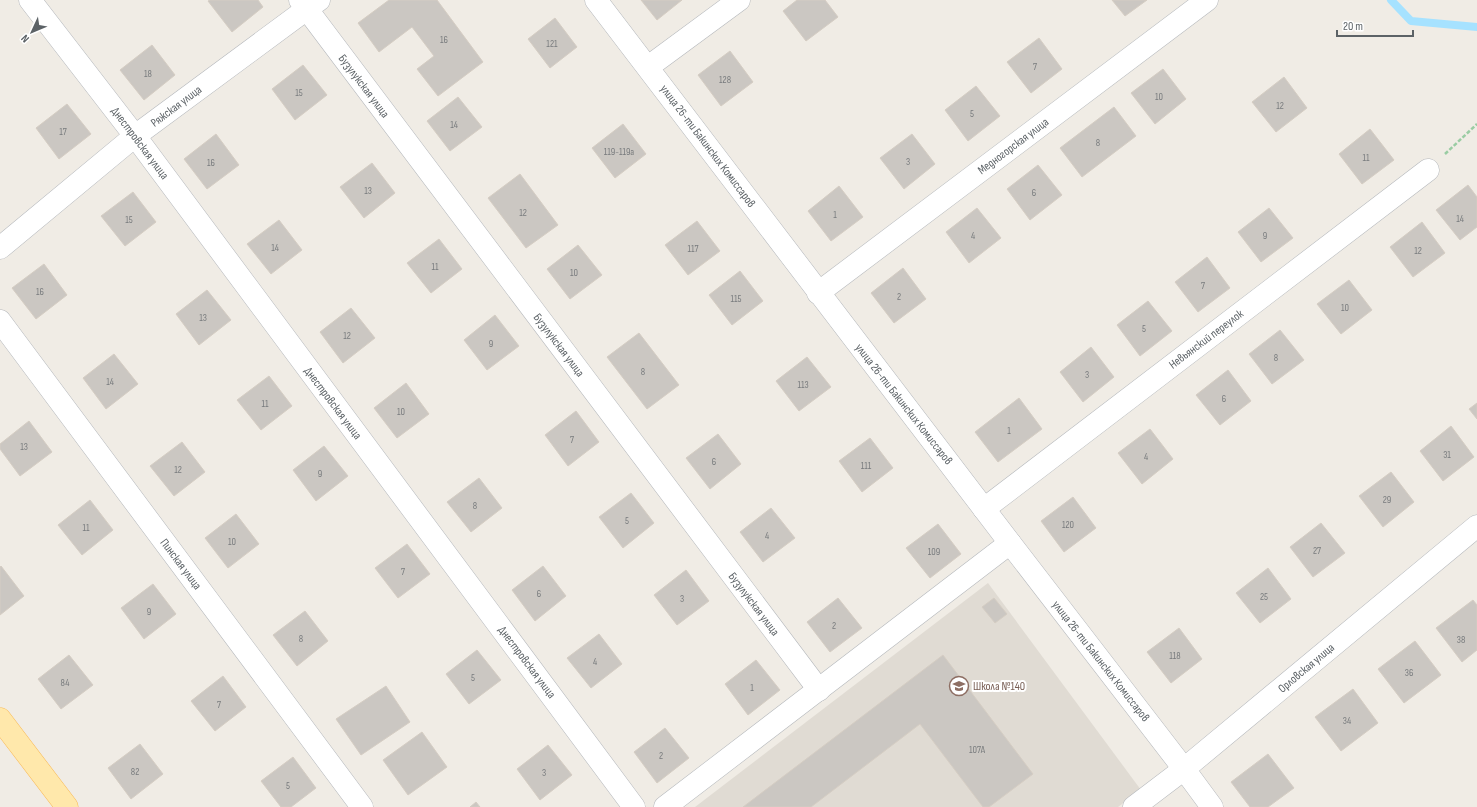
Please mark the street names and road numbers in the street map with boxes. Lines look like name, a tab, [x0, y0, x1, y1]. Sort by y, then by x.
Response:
street label: Бузулукская улица	[335, 52, 393, 121]
street label: Ряжская улица	[148, 82, 205, 130]
street label: улица 26-ти Бакинских Комиссаров	[657, 82, 759, 211]
street label: Днестровская улица	[107, 104, 172, 183]
street label: Медногорская улица	[975, 115, 1052, 178]
street label: Невьянский переулок	[1166, 306, 1247, 372]
street label: Бузулукская улица	[530, 311, 588, 380]
street label: улица 26-ти Бакинских Комиссаров	[852, 341, 956, 468]
street label: Днестровская улица	[300, 364, 365, 443]
street label: Пинская улица	[157, 536, 205, 593]
street label: Бузулукская улица	[725, 570, 783, 639]
street label: улица 26-ти Бакинских Комиссаров	[1049, 598, 1153, 725]
street label: Днестровская улица	[494, 623, 559, 702]
street label: Орловская улица	[1275, 640, 1338, 696]

